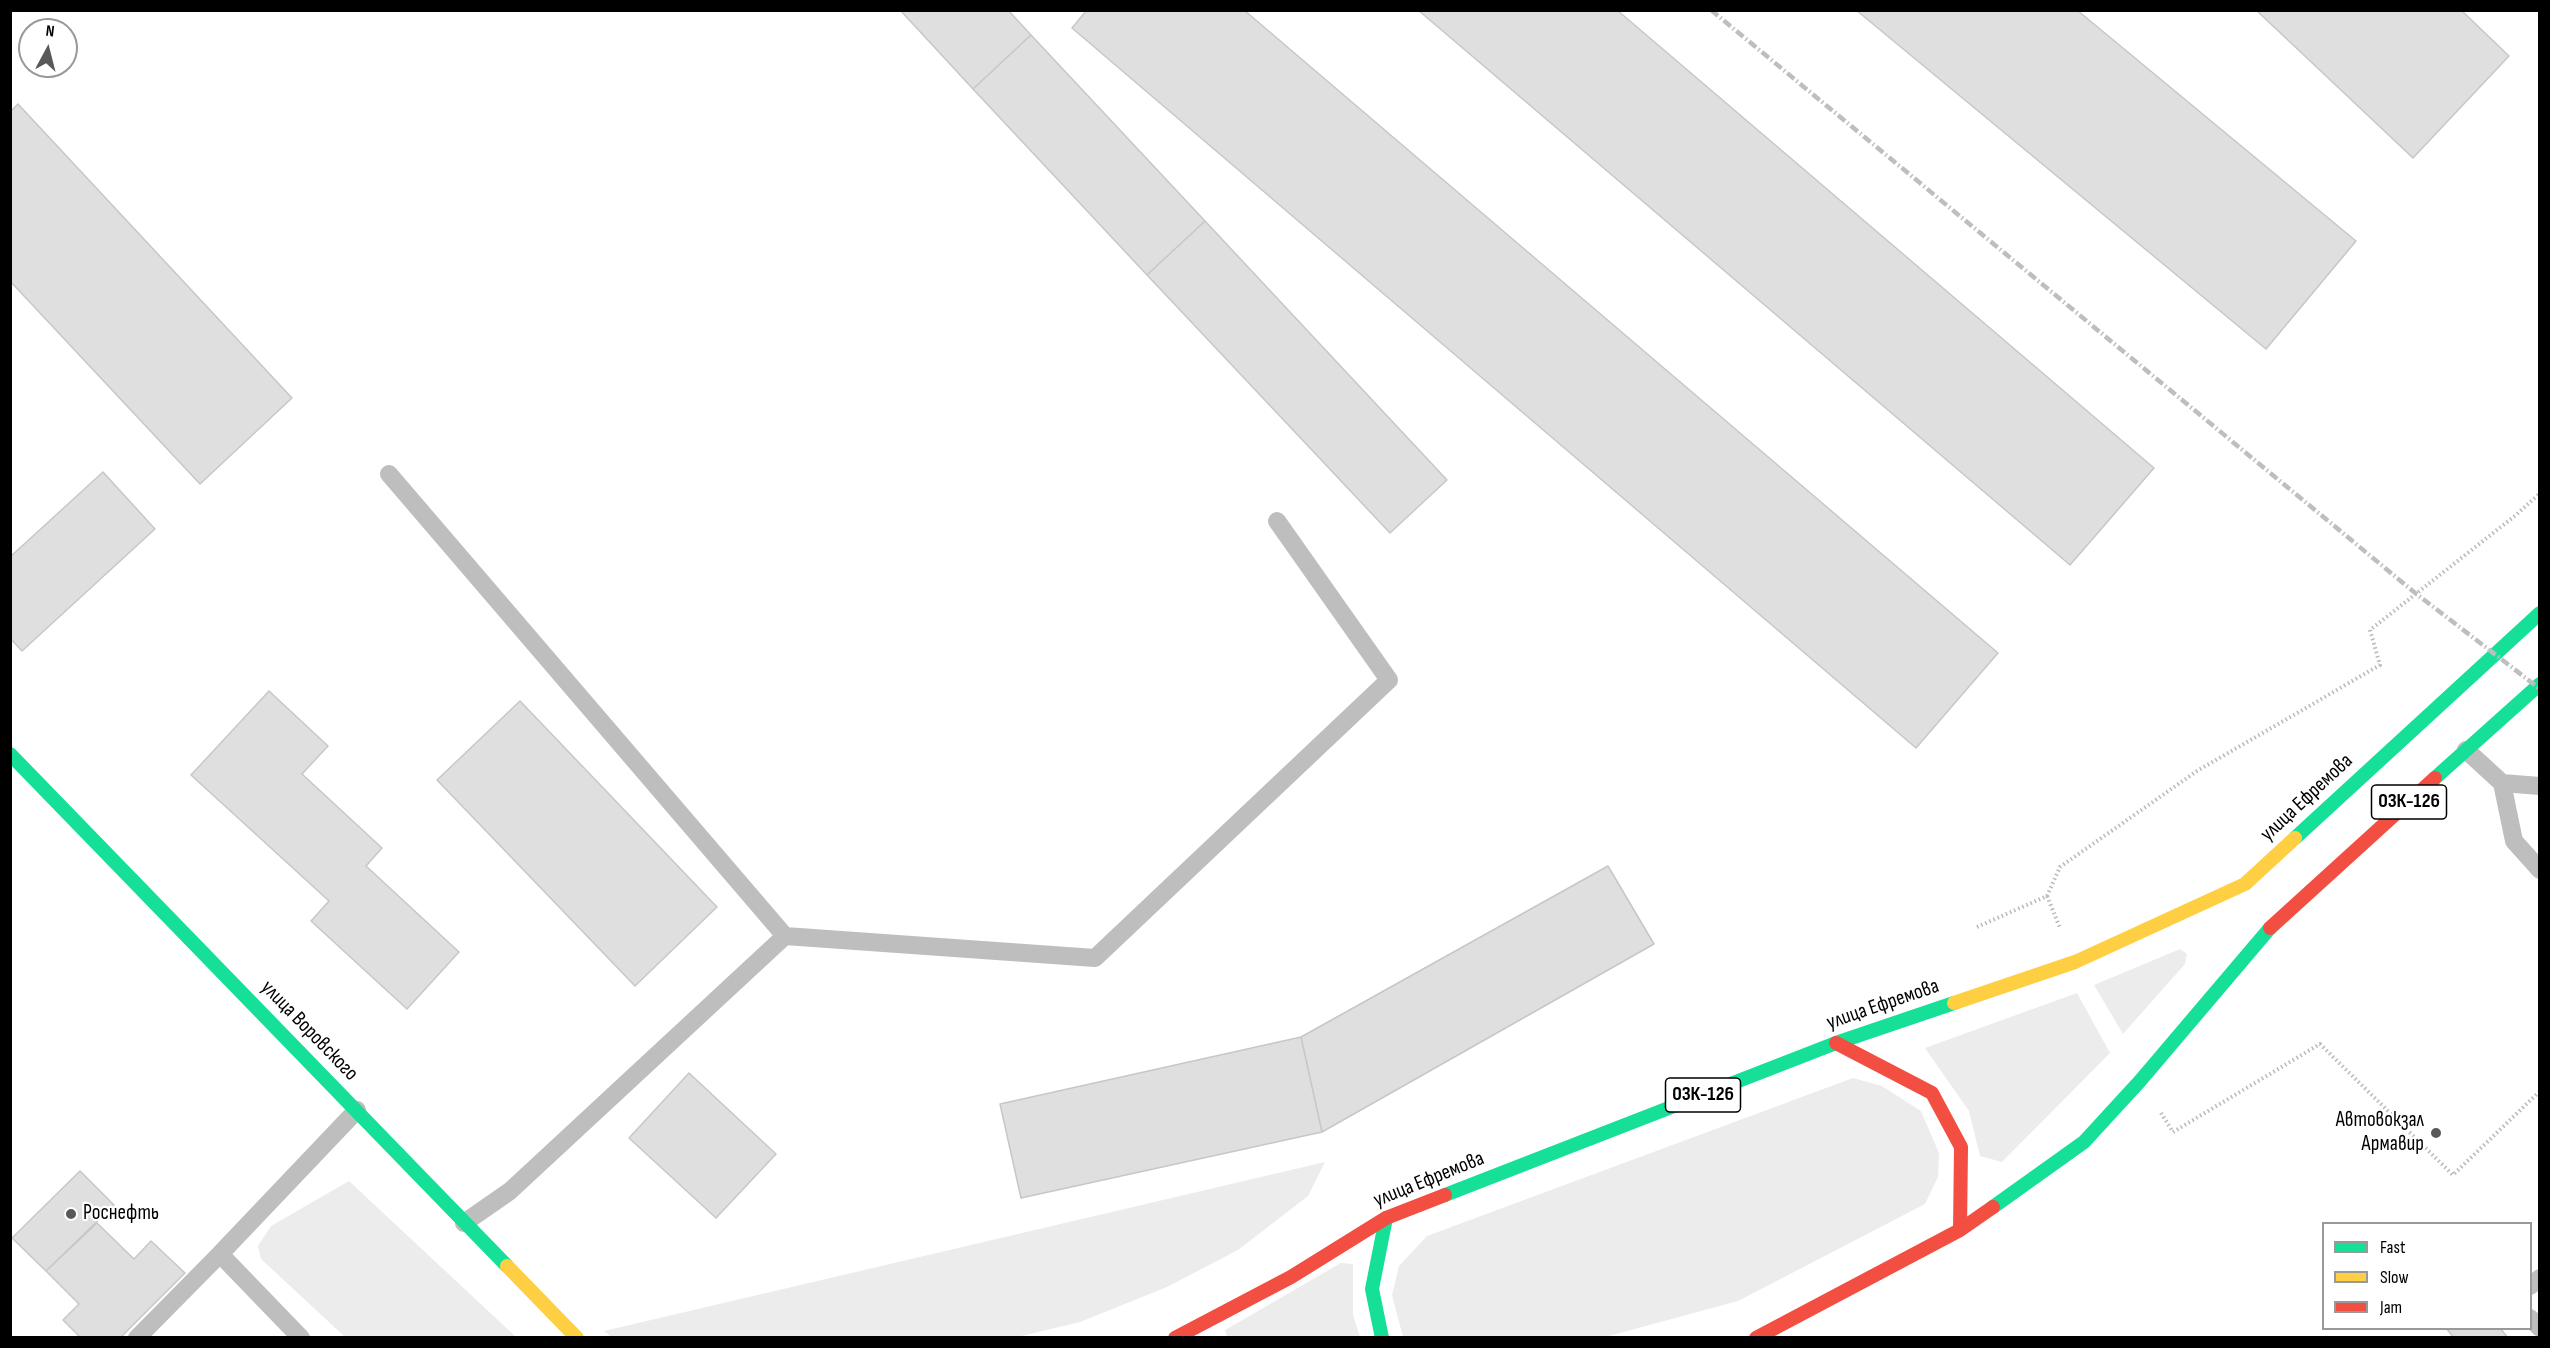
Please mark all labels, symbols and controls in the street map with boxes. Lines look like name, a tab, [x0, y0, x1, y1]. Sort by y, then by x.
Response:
north arrow	[18, 18, 78, 78]
text: N	[45, 22, 55, 42]
street label: улица Ефремова	[2256, 749, 2358, 847]
road number: 03К-126	[2372, 785, 2446, 819]
street label: улица Ефремова	[1824, 974, 1942, 1036]
street label: улица Воровского	[255, 976, 363, 1086]
road number: 03К-126	[1666, 1078, 1740, 1112]
place label: Автовокзал Армавир	[2336, 1108, 2424, 1158]
marker: Автовокзал Армавир	[2429, 1126, 2443, 1140]
street label: улица Ефремова	[1370, 1146, 1488, 1214]
place label: Роснефть	[83, 1201, 159, 1227]
marker: Роснефть	[64, 1207, 78, 1221]
legend	[2322, 1222, 2532, 1330]
text: Fast	[2380, 1237, 2405, 1258]
text: Slow	[2380, 1267, 2409, 1288]
text: Jam	[2380, 1297, 2402, 1318]

